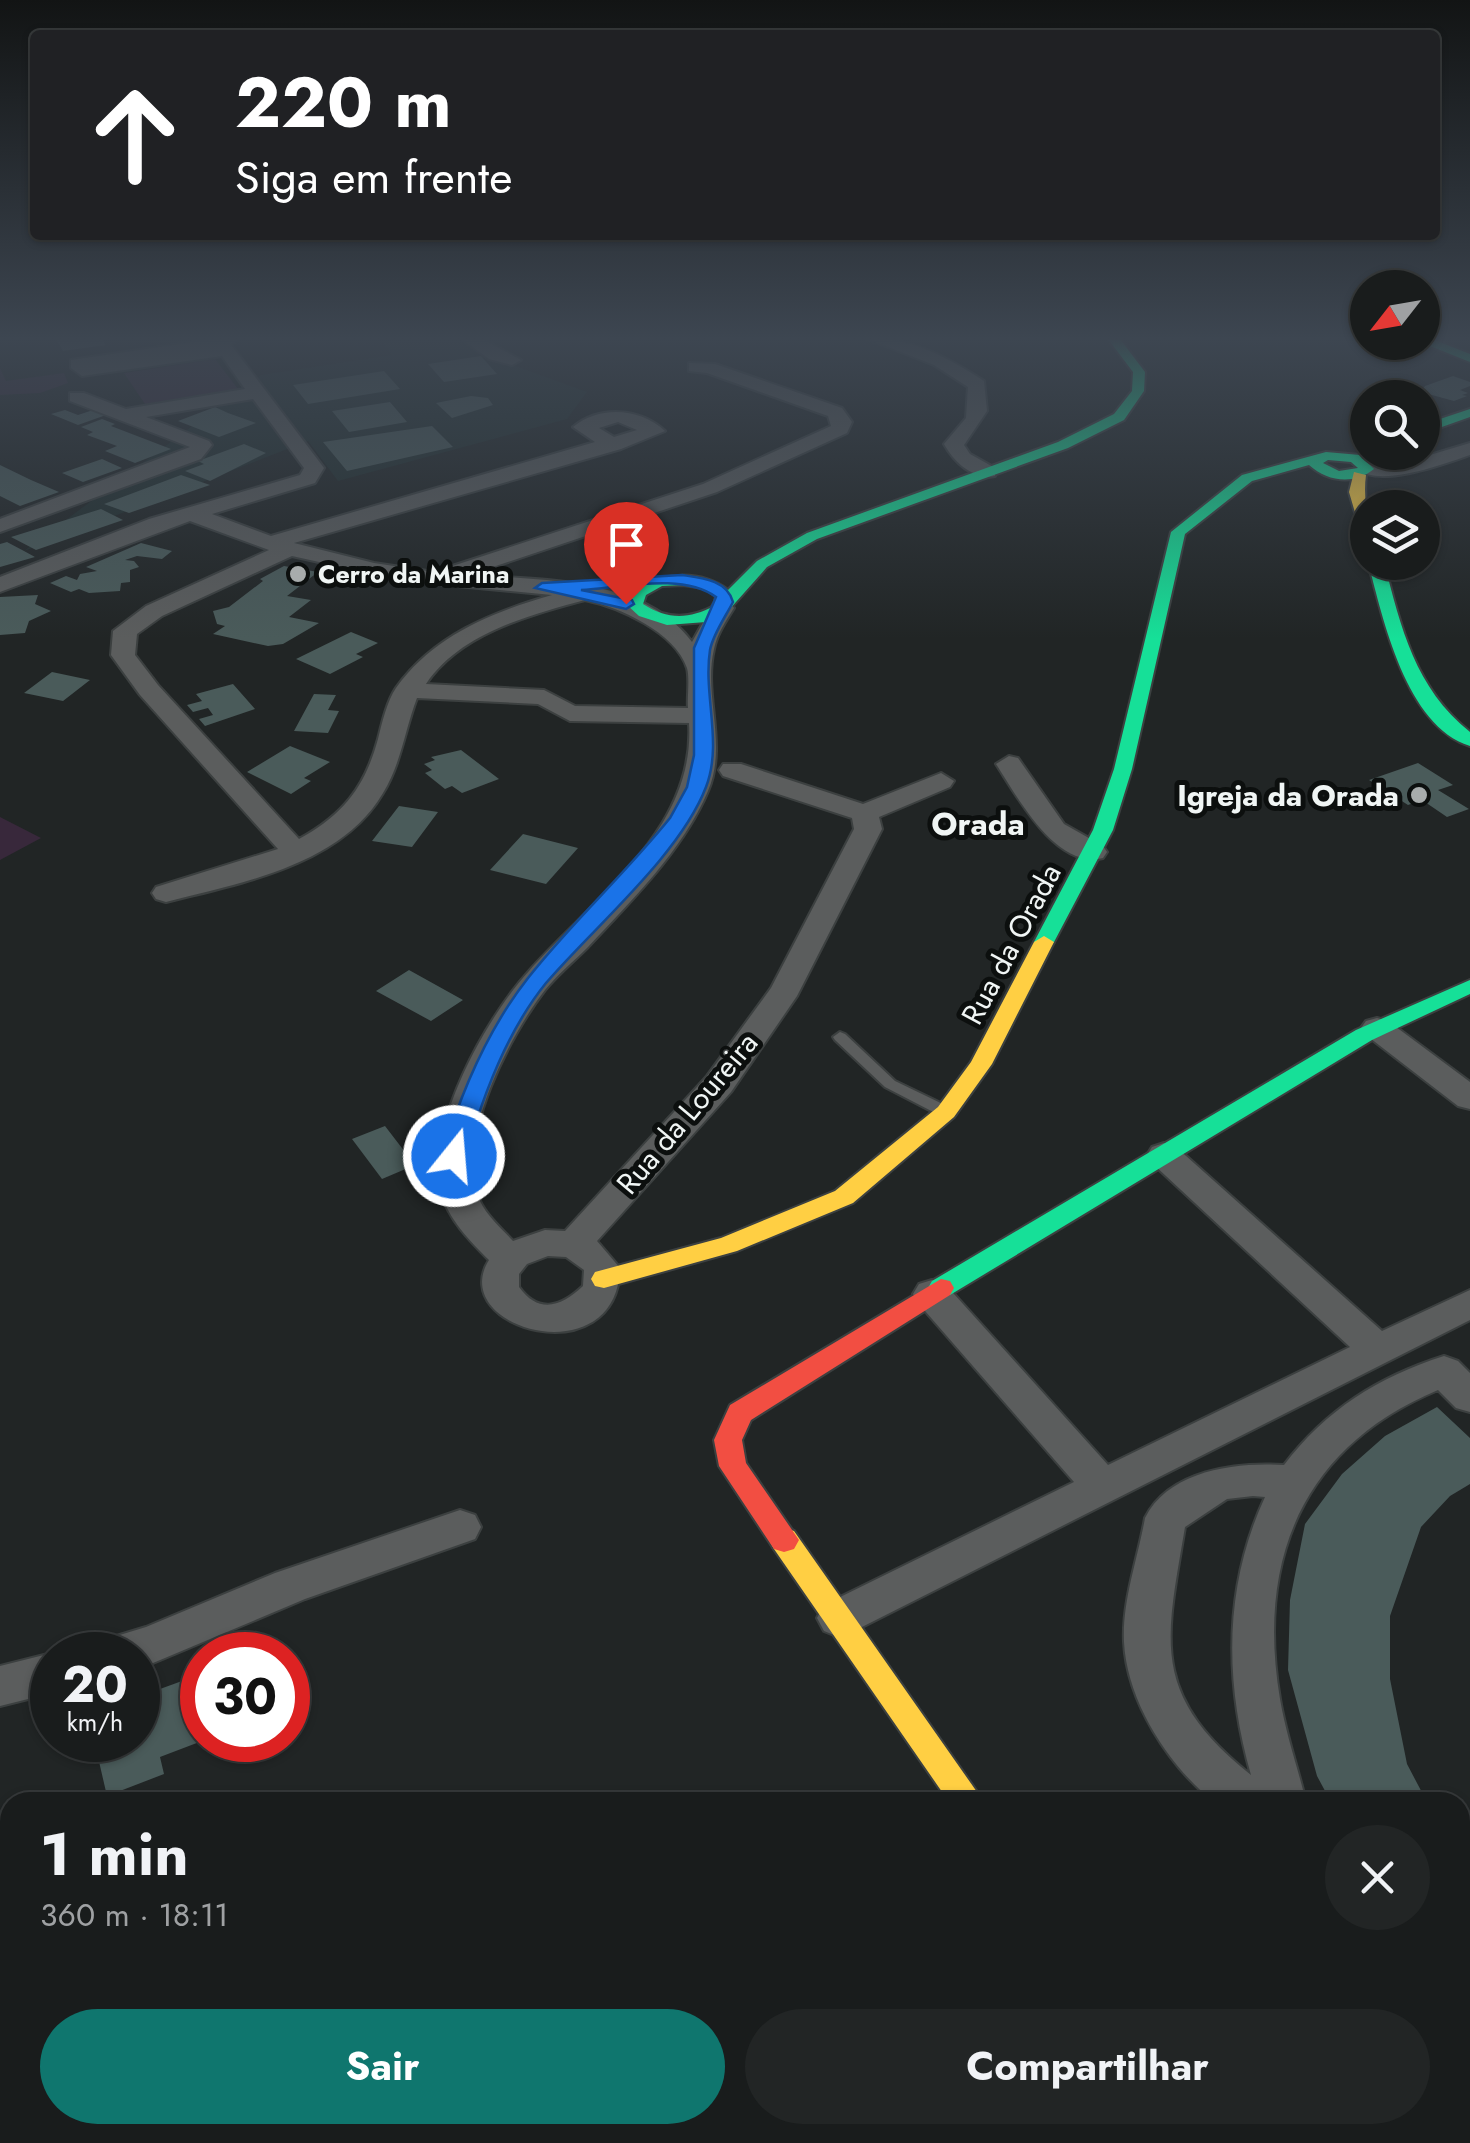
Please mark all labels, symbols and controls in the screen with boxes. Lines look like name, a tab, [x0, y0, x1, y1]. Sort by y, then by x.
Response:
text: 220 m	[235, 52, 452, 153]
icon: ahead	[70, 70, 200, 200]
text: Siga em frente	[235, 145, 512, 210]
north arrow	[1350, 270, 1440, 360]
map controls	[1350, 270, 1440, 580]
button: search	[1350, 380, 1440, 470]
button: layers	[1350, 490, 1440, 580]
pin	[584, 502, 669, 605]
icon: arrive	[599, 517, 654, 572]
place label: Cerro da Marina	[318, 556, 509, 592]
marker: Cerro da Marina	[287, 563, 309, 585]
place label: Igreja da Orada	[1177, 774, 1399, 817]
marker: Igreja da Orada	[1408, 784, 1430, 806]
district label: Orada	[931, 801, 1025, 847]
street label: Rua da Orada	[951, 856, 1071, 1032]
street label: Rua da Loureira	[606, 1023, 768, 1203]
position arrow	[402, 1104, 506, 1208]
speed limit sign: 30	[180, 1632, 310, 1762]
text: 20	[62, 1648, 128, 1721]
text: km/h	[67, 1704, 123, 1740]
text: 1 min	[40, 1811, 189, 1898]
button: close	[1325, 1825, 1430, 1930]
text: 360 m · 18:11	[40, 1892, 229, 1938]
button: Sair	[40, 2009, 725, 2124]
button: Compartilhar	[745, 2009, 1430, 2124]

